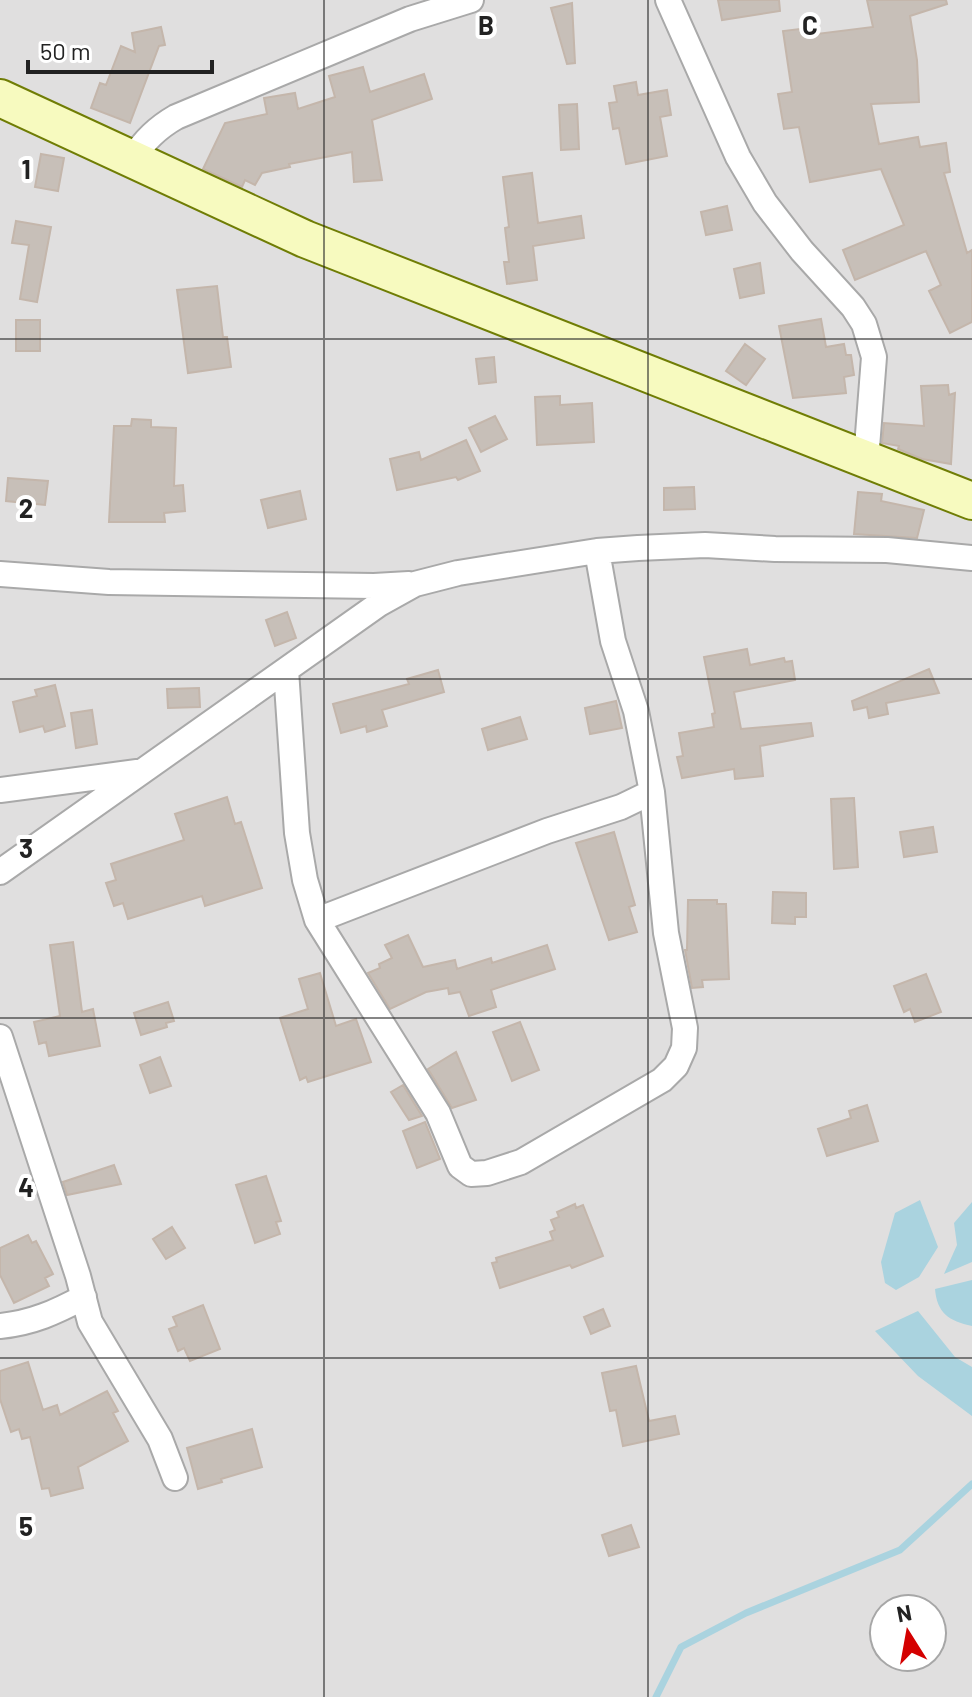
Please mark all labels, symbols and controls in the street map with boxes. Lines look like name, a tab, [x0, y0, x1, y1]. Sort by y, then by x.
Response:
text: B	[478, 9, 494, 40]
text: C	[802, 9, 818, 40]
scale bar	[28, 24, 212, 74]
text: 50 m	[40, 36, 91, 65]
text: 1	[21, 153, 31, 184]
text: 2	[19, 492, 33, 523]
text: 3	[19, 832, 33, 863]
text: 4	[18, 1171, 34, 1202]
text: 5	[19, 1510, 33, 1541]
north arrow	[868, 1593, 948, 1673]
text: N	[894, 1598, 914, 1627]

